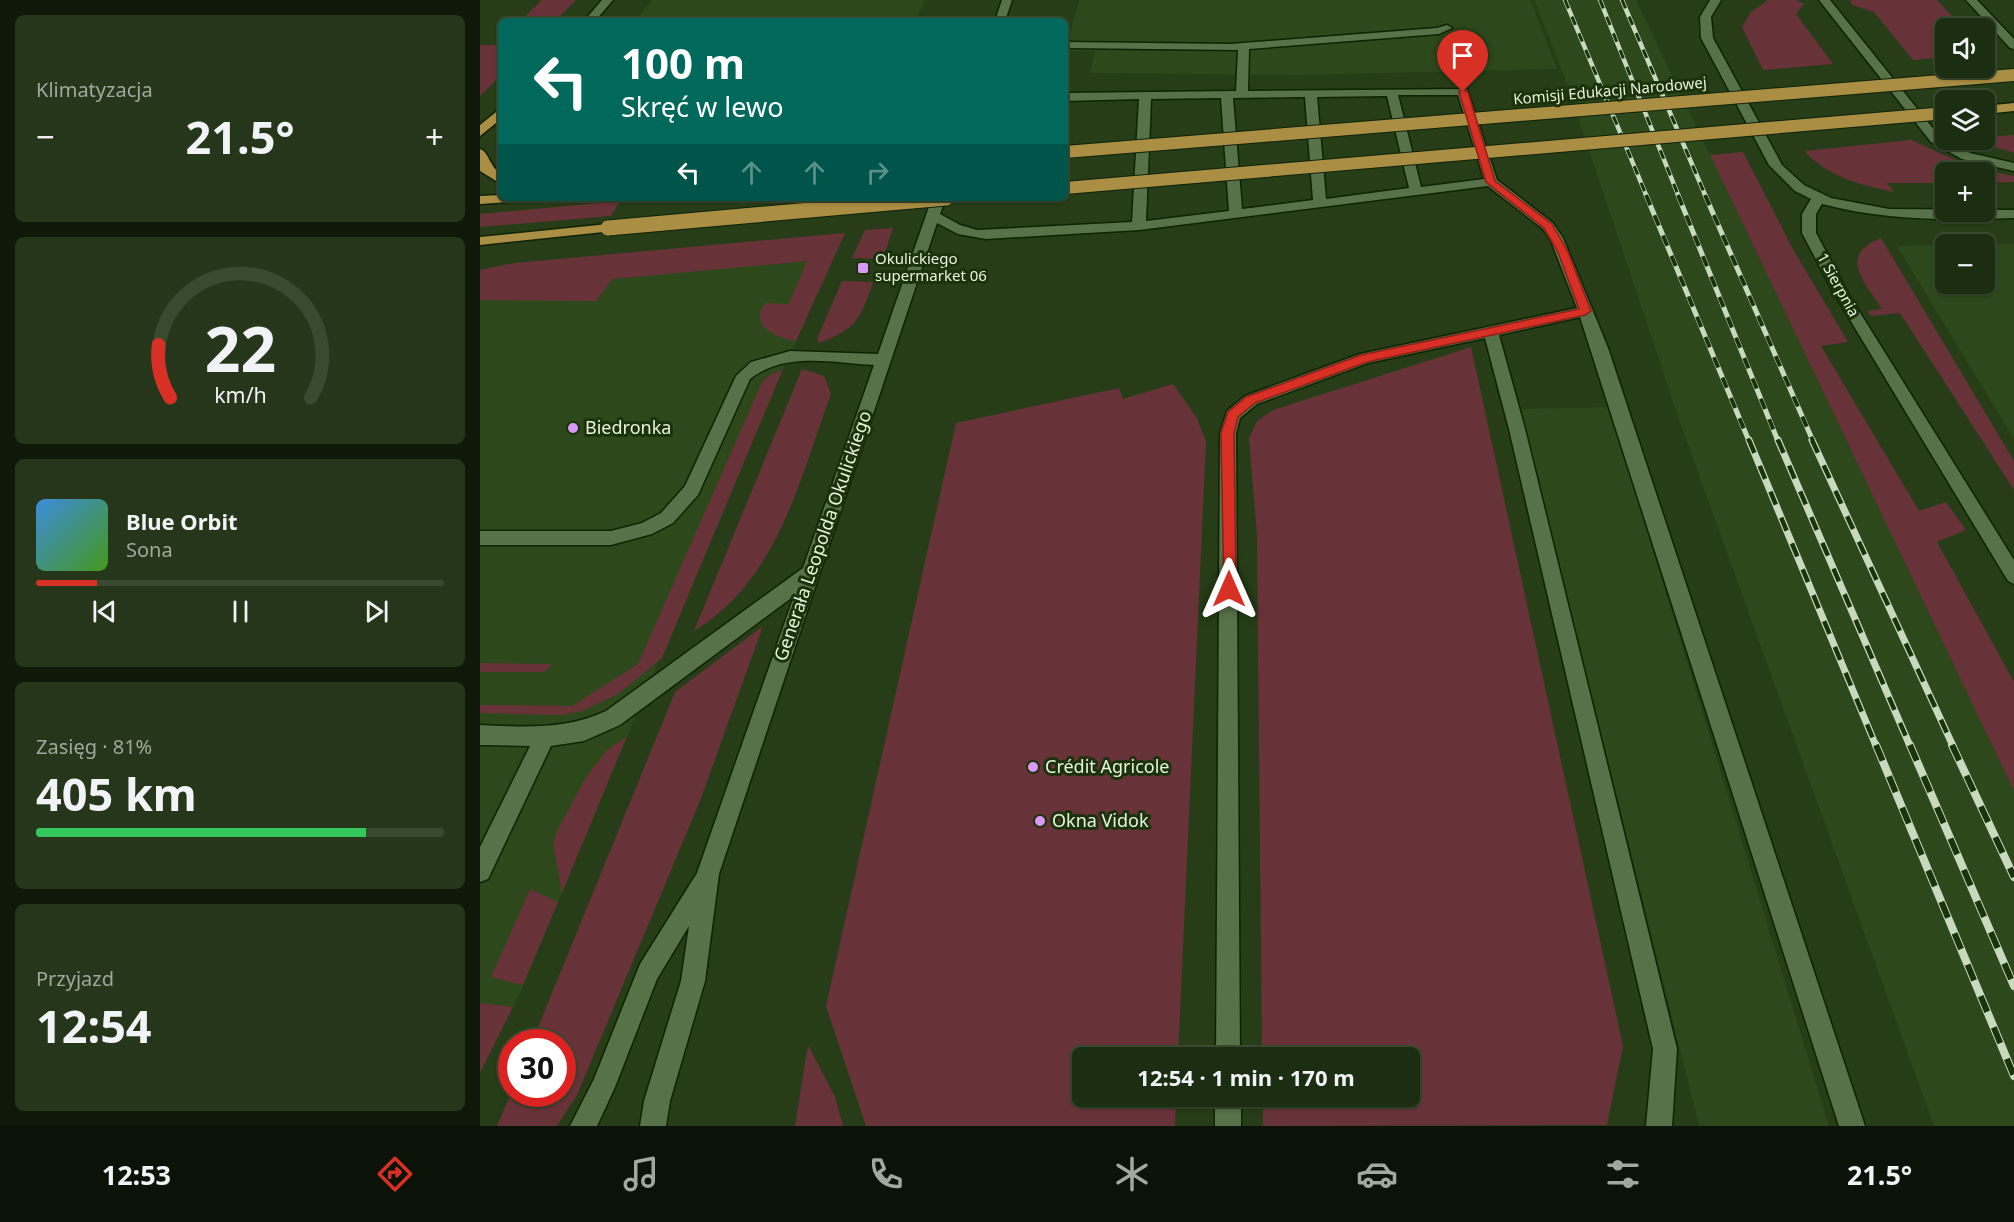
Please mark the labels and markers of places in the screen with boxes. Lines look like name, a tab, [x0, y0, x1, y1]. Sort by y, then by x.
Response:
pin	[1437, 30, 1488, 92]
place label: Okulickiego supermarket 06	[875, 248, 987, 285]
marker: Okulickiego supermarket 06	[856, 261, 870, 275]
place label: Biedronka	[585, 415, 671, 439]
marker: Biedronka	[566, 421, 580, 435]
place label: Crédit Agricole	[1045, 754, 1169, 778]
marker: Crédit Agricole	[1026, 760, 1040, 774]
place label: Okna Vidok	[1052, 808, 1149, 832]
marker: Okna Vidok	[1033, 814, 1047, 828]

